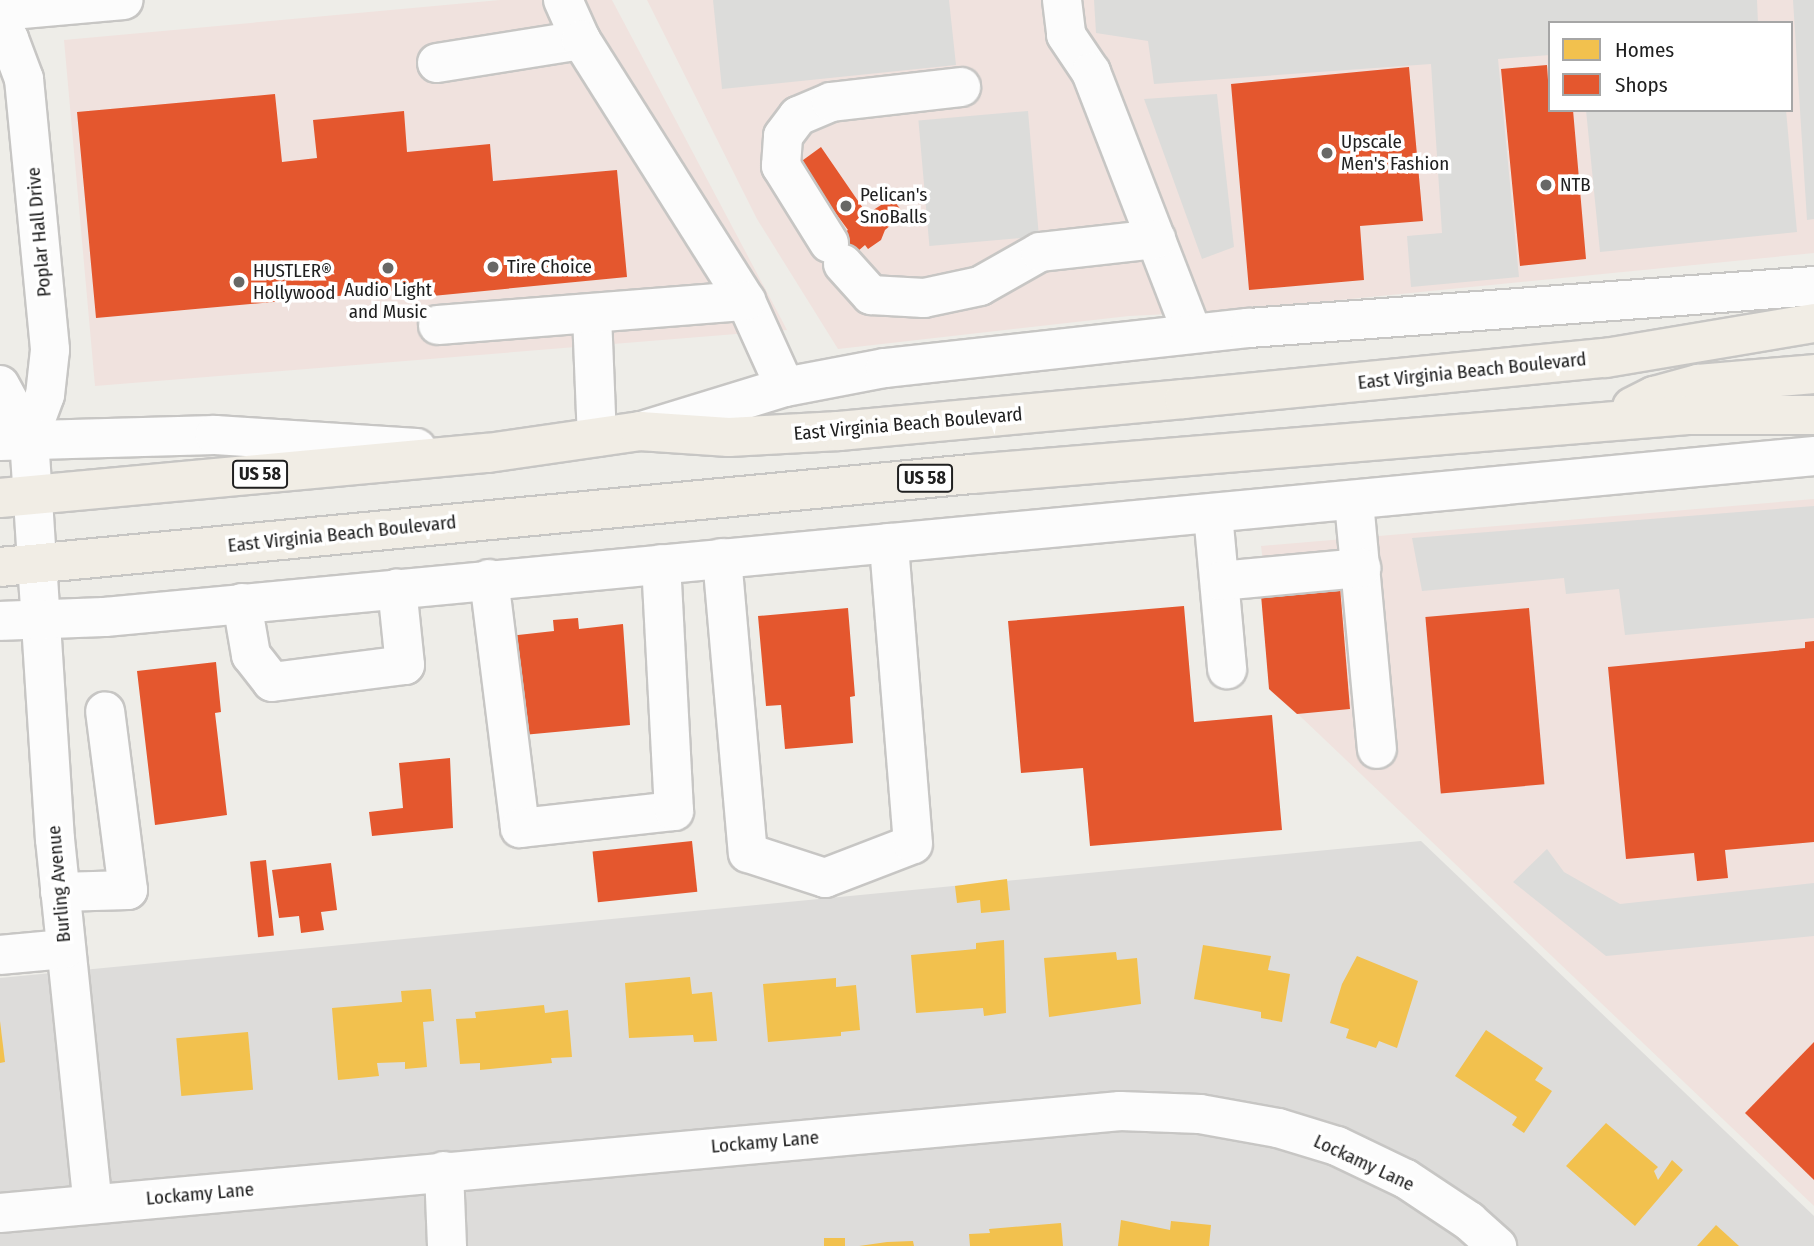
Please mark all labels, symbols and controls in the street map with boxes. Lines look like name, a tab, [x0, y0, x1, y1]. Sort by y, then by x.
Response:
legend	[1548, 21, 1793, 112]
text: Homes	[1615, 37, 1674, 63]
text: Shops	[1615, 72, 1668, 98]
place label: Upscale Men's Fashion	[1341, 131, 1449, 175]
marker: Upscale Men's Fashion	[1319, 145, 1335, 161]
street label: Poplar Hall Drive	[22, 166, 56, 298]
place label: NTB	[1560, 174, 1591, 196]
marker: NTB	[1538, 177, 1554, 193]
place label: Pelican's SnoBalls	[860, 184, 927, 228]
marker: Pelican's SnoBalls	[838, 198, 854, 214]
place label: Tire Choice	[507, 256, 592, 278]
marker: Tire Choice	[485, 259, 501, 275]
place label: HUSTLER® Hollywood	[253, 260, 335, 304]
marker: Audio Light and Music	[380, 260, 396, 276]
marker: HUSTLER® Hollywood	[231, 274, 247, 290]
place label: Audio Light and Music	[344, 279, 432, 323]
street label: East Virginia Beach Boulevard	[1357, 348, 1587, 394]
street label: East Virginia Beach Boulevard	[793, 403, 1023, 445]
road number: US 58	[232, 460, 288, 488]
road number: US 58	[897, 464, 953, 492]
street label: East Virginia Beach Boulevard	[227, 511, 457, 557]
street label: Burling Avenue	[43, 825, 75, 943]
street label: Lockamy Lane	[710, 1126, 820, 1158]
street label: Lockamy Lane	[1310, 1130, 1418, 1196]
street label: Lockamy Lane	[145, 1178, 255, 1210]

